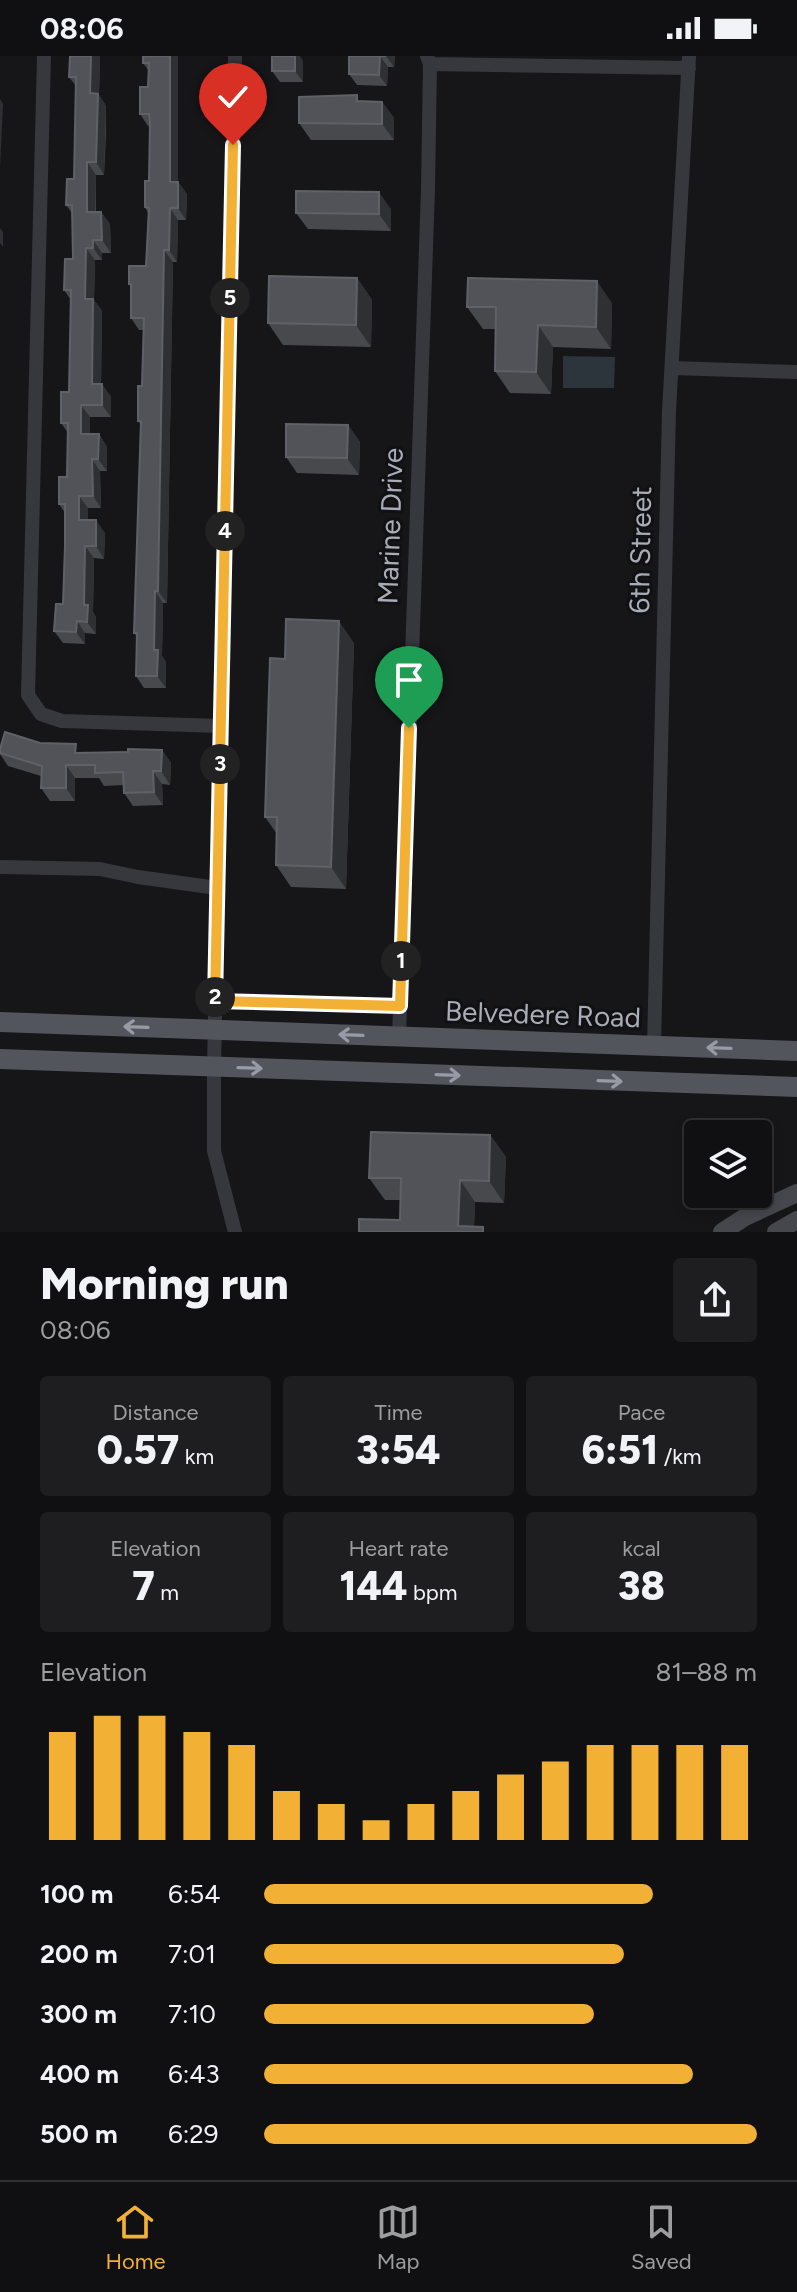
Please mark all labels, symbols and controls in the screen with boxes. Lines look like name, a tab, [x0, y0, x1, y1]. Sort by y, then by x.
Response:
text: 08:06	[40, 10, 124, 47]
pin	[199, 63, 267, 145]
icon: check	[211, 75, 255, 119]
pin: 5	[210, 278, 250, 318]
text: 5	[224, 284, 236, 311]
street label: Marine Drive	[370, 447, 410, 605]
street label: 6th Street	[622, 486, 658, 614]
pin: 4	[205, 511, 245, 551]
text: 4	[218, 517, 232, 544]
pin	[375, 646, 443, 728]
icon: arrive	[387, 658, 431, 702]
pin: 3	[200, 744, 240, 784]
text: 3	[214, 750, 226, 777]
pin: 1	[381, 941, 421, 981]
text: 1	[396, 947, 406, 974]
pin: 2	[195, 977, 235, 1017]
text: 2	[209, 983, 221, 1010]
street label: Belvedere Road	[445, 994, 641, 1034]
one-way arrow	[123, 1020, 150, 1035]
one-way arrow	[338, 1028, 365, 1043]
one-way arrow	[706, 1040, 733, 1055]
one-way arrow	[236, 1061, 263, 1076]
one-way arrow	[434, 1068, 461, 1083]
one-way arrow	[596, 1073, 623, 1088]
map controls	[684, 1120, 772, 1208]
button: layers	[684, 1120, 772, 1208]
text: Morning run	[40, 1257, 289, 1310]
button: share	[673, 1258, 757, 1342]
text: 08:06	[40, 1314, 111, 1346]
text: Distance	[112, 1399, 199, 1426]
text: Time	[375, 1399, 422, 1426]
text: Pace	[618, 1399, 665, 1426]
text: 0.57	[97, 1426, 179, 1474]
text: 3:54	[356, 1426, 441, 1474]
text: 6:51	[581, 1426, 658, 1474]
text: km	[179, 1443, 214, 1470]
text: /km	[658, 1443, 702, 1470]
text: Elevation	[110, 1535, 201, 1562]
text: Heart rate	[349, 1535, 448, 1562]
text: kcal	[622, 1535, 661, 1562]
text: 7	[132, 1562, 155, 1610]
text: 144	[339, 1562, 408, 1610]
text: 38	[618, 1562, 665, 1610]
text: m	[155, 1579, 179, 1606]
text: bpm	[408, 1579, 458, 1606]
text: Elevation	[40, 1656, 147, 1688]
text: 81–88 m	[656, 1656, 757, 1688]
text: 100 m	[40, 1878, 114, 1910]
text: 6:54	[168, 1878, 220, 1910]
text: 200 m	[40, 1938, 118, 1970]
text: 7:01	[168, 1938, 216, 1970]
text: 300 m	[40, 1998, 117, 2030]
text: 7:10	[168, 1998, 216, 2030]
text: 400 m	[40, 2058, 119, 2090]
text: 6:43	[168, 2058, 220, 2090]
text: 500 m	[40, 2118, 118, 2150]
text: 6:29	[168, 2118, 219, 2150]
tab: Home	[105, 2200, 165, 2275]
tab: Map	[376, 2200, 420, 2275]
tab: Saved	[631, 2200, 692, 2275]

